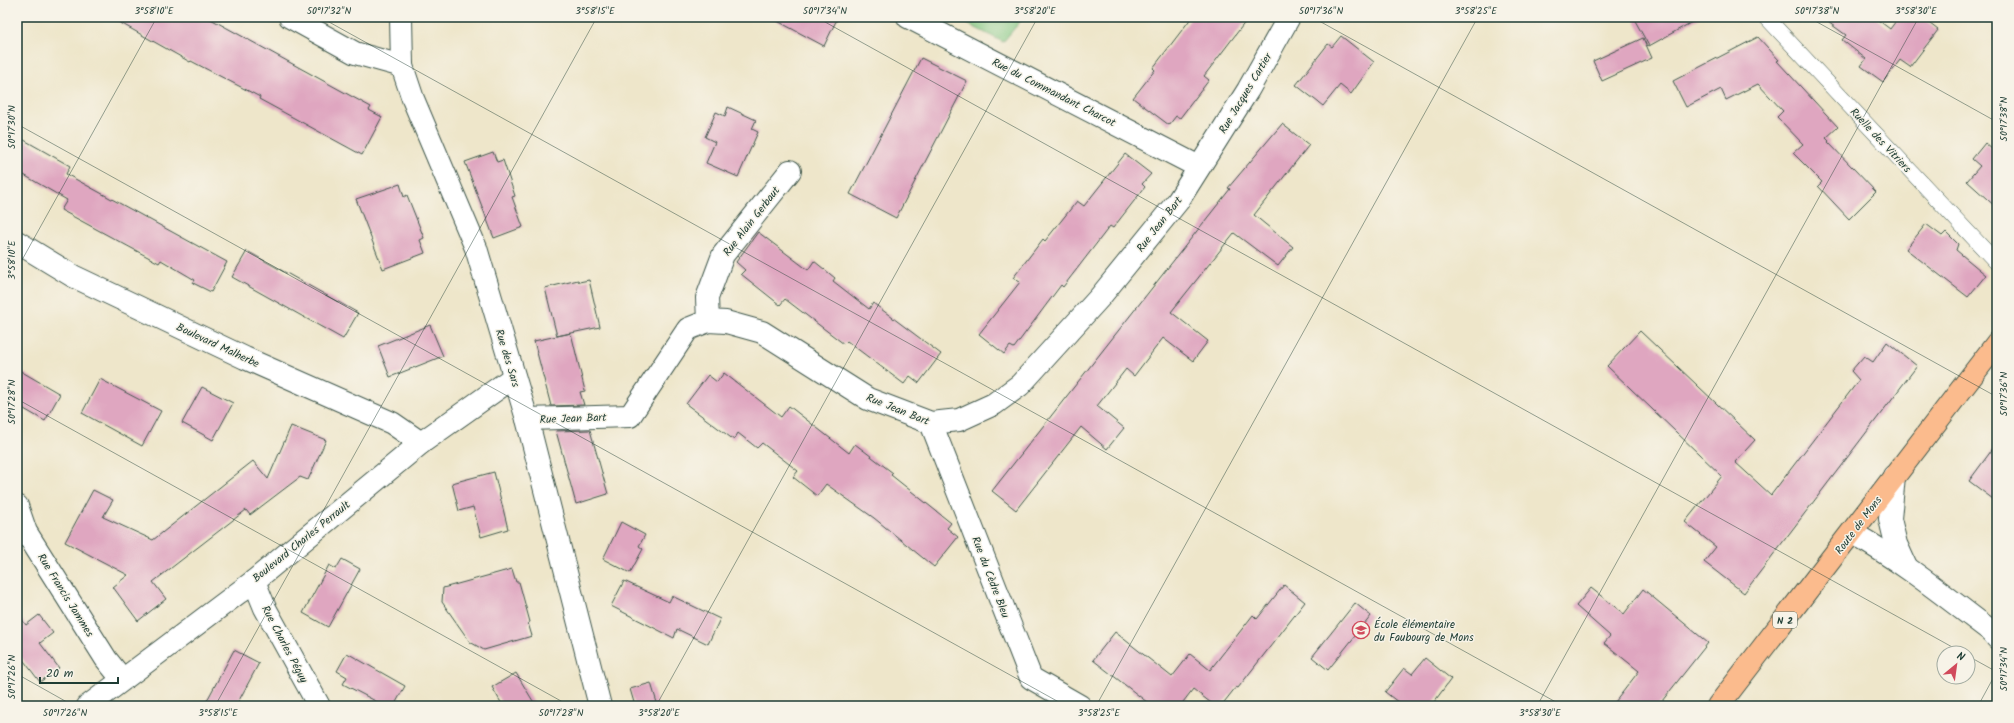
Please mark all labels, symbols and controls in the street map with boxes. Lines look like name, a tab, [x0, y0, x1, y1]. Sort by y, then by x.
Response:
text: 3°58'10"E	[134, 3, 175, 19]
text: 50°17'32"N	[307, 3, 352, 19]
text: 3°58'15"E	[575, 3, 616, 19]
text: 50°17'34"N	[803, 3, 847, 19]
text: 3°58'20"E	[1014, 3, 1057, 19]
text: 50°17'36"N	[1299, 3, 1343, 19]
text: 3°58'25"E	[1455, 3, 1498, 19]
text: 50°17'38"N	[1795, 3, 1840, 19]
text: 3°58'30"E	[1895, 3, 1938, 19]
street label: Rue Jacques Cartier	[1215, 48, 1278, 137]
street label: Rue du Commandant Charcot	[988, 54, 1119, 132]
text: 50°17'38"N	[1996, 96, 2012, 141]
street label: Ruelle des Vitriers	[1845, 104, 1915, 177]
text: 50°17'30"N	[4, 105, 20, 149]
street label: Rue Alain Gerbaut	[719, 182, 785, 260]
street label: Rue Jean Bart	[1132, 192, 1188, 256]
text: 3°58'10"E	[4, 239, 20, 280]
street label: Boulevard Malherbe	[173, 319, 262, 373]
street label: Rue des Sars	[490, 327, 525, 390]
text: 50°17'36"N	[1996, 372, 2012, 416]
text: 50°17'28"N	[4, 379, 20, 424]
street label: Rue Jean Bart	[863, 389, 933, 431]
street label: Rue Jean Bart	[539, 409, 607, 429]
street label: Route de Mons	[1831, 492, 1887, 559]
street label: Boulevard Charles Perrault	[249, 496, 355, 587]
street label: Rue du Cèdre Bleu	[966, 534, 1014, 621]
street label: Rue Francis Jammes	[32, 550, 98, 641]
street label: Rue Charles Péguy	[256, 602, 313, 687]
road number: N 2	[1773, 612, 1797, 628]
place label: École élémentaire du Faubourg de Mons	[1374, 616, 1474, 647]
school or university icon: École élémentaire du Faubourg de Mons	[1351, 620, 1371, 640]
north arrow	[1936, 645, 1976, 685]
text: 50°17'34"N	[1996, 647, 2012, 691]
text: N	[1953, 648, 1968, 667]
text: 50°17'26"N	[4, 655, 20, 699]
scale bar	[40, 659, 118, 685]
text: 20 m	[46, 664, 74, 683]
text: 50°17'26"N	[43, 705, 87, 721]
text: 3°58'15"E	[198, 705, 239, 721]
text: 50°17'28"N	[539, 705, 584, 721]
text: 3°58'20"E	[638, 705, 681, 721]
text: 3°58'25"E	[1078, 705, 1121, 721]
text: 3°58'30"E	[1519, 705, 1562, 721]

